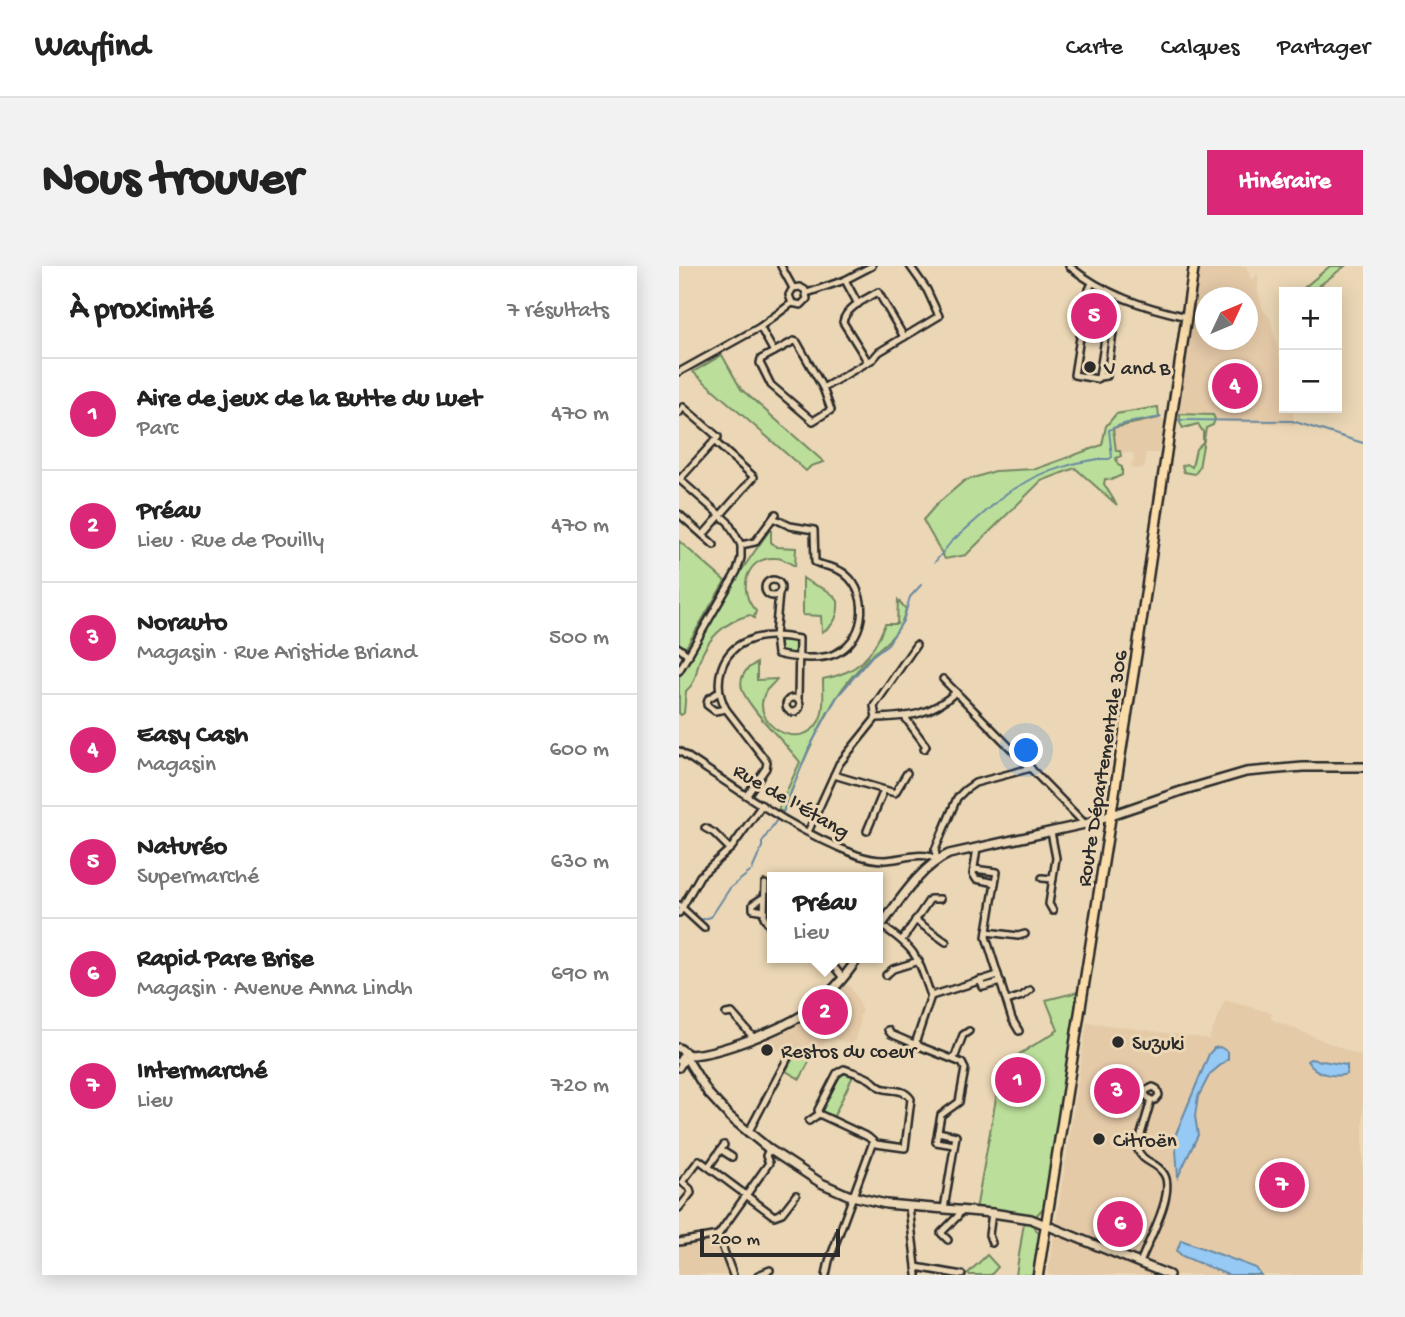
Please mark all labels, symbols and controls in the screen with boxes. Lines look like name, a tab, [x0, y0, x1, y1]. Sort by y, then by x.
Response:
text: Wayfind	[35, 29, 150, 67]
text: Carte	[1066, 34, 1123, 63]
text: Calques	[1161, 34, 1239, 63]
text: Partager	[1277, 34, 1370, 63]
button: Itinéraire	[1207, 150, 1363, 215]
text: Nous trouver	[42, 153, 302, 211]
north arrow	[1195, 287, 1258, 350]
map controls	[1279, 287, 1342, 413]
button: +	[1279, 287, 1342, 350]
pin: 5	[1071, 290, 1117, 342]
text: À proximité	[70, 294, 214, 329]
text: 7 résultats	[507, 298, 609, 325]
button: −	[1279, 350, 1342, 413]
place label: V and B	[1103, 358, 1172, 383]
marker: V and B	[1082, 359, 1098, 375]
pin: 4	[1212, 360, 1258, 412]
text: Aire de jeux de la Butte du Luet	[137, 385, 481, 416]
text: 1	[88, 401, 98, 428]
text: 470 m	[551, 401, 609, 428]
text: Parc	[137, 416, 178, 443]
text: Préau	[137, 497, 201, 528]
text: 2	[87, 513, 99, 540]
text: 470 m	[551, 513, 609, 540]
text: Lieu · Rue de Pouilly	[137, 528, 324, 555]
text: Norauto	[137, 609, 227, 640]
text: 3	[87, 625, 99, 652]
text: 500 m	[549, 625, 609, 652]
text: Magasin · Rue Aristide Briand	[137, 640, 417, 667]
street label: Route Départementale 306	[1073, 648, 1136, 889]
text: Easy Cash	[137, 721, 248, 752]
your location	[1009, 733, 1043, 767]
text: 4	[88, 737, 98, 764]
text: 600 m	[549, 737, 609, 764]
text: Magasin	[137, 752, 216, 779]
street label: Rue de l'Étang	[728, 760, 853, 846]
text: Naturéo	[137, 833, 227, 864]
text: 5	[87, 849, 99, 876]
text: 630 m	[551, 849, 609, 876]
text: Supermarché	[137, 864, 259, 891]
popup	[767, 872, 883, 963]
text: Préau	[793, 889, 857, 920]
text: Lieu	[793, 920, 829, 947]
text: Rapid Pare Brise	[137, 945, 314, 976]
text: 6	[87, 961, 99, 988]
text: 690 m	[551, 961, 609, 988]
text: Magasin · Avenue Anna Lindh	[137, 976, 413, 1003]
pin: 2	[802, 986, 848, 1038]
place label: Suzuki	[1132, 1033, 1185, 1058]
marker: Suzuki	[1110, 1034, 1126, 1050]
place label: Restos du coeur	[781, 1041, 918, 1066]
marker: Restos du coeur	[759, 1042, 775, 1058]
pin: 1	[995, 1054, 1041, 1106]
text: Intermarché	[137, 1057, 267, 1088]
pin: 3	[1094, 1065, 1140, 1117]
text: 7	[87, 1073, 99, 1100]
text: 720 m	[551, 1073, 609, 1100]
text: Lieu	[137, 1088, 173, 1115]
place label: Citroën	[1113, 1130, 1177, 1155]
marker: Citroën	[1091, 1131, 1107, 1147]
pin: 7	[1259, 1159, 1305, 1211]
pin: 6	[1097, 1198, 1143, 1250]
scale bar	[700, 1226, 840, 1258]
text: 200 m	[711, 1229, 760, 1252]

